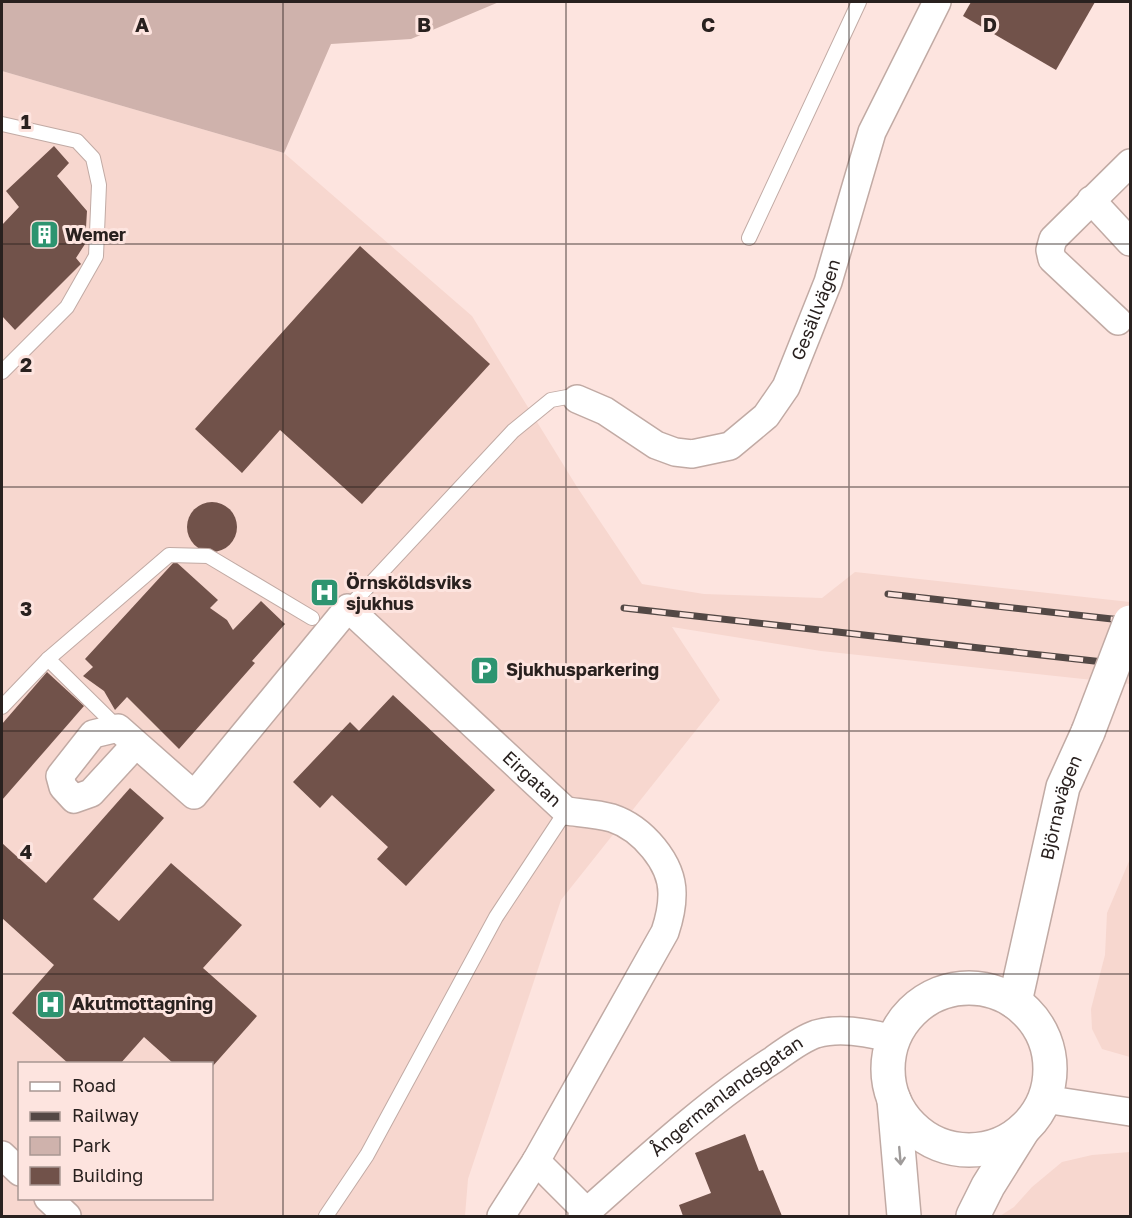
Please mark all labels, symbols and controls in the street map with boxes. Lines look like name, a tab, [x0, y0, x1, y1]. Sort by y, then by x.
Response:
text: A	[135, 12, 149, 36]
text: B	[417, 12, 431, 36]
text: C	[701, 12, 715, 36]
text: D	[983, 12, 997, 36]
text: 1	[21, 109, 31, 133]
building icon: Wemer	[28, 219, 60, 251]
place label: Wemer	[65, 223, 126, 245]
street label: Gesällvägen	[786, 256, 844, 363]
text: 2	[20, 352, 32, 376]
place label: Örnsköldsviks sjukhus	[346, 571, 472, 614]
hospital icon: Örnsköldsviks sjukhus	[309, 577, 341, 609]
text: 3	[20, 596, 32, 620]
parking icon: Sjukhusparkering	[469, 654, 501, 686]
place label: Sjukhusparkering	[506, 658, 659, 680]
street label: Eirgatan	[499, 746, 566, 811]
street label: Björnavägen	[1035, 751, 1086, 862]
text: 4	[20, 839, 32, 863]
hospital icon: Akutmottagning	[35, 988, 67, 1020]
place label: Akutmottagning	[72, 992, 213, 1014]
street label: Ångermanlandsgatan	[645, 1031, 807, 1161]
legend	[18, 1062, 213, 1200]
text: Road	[72, 1074, 116, 1096]
text: Railway	[72, 1104, 139, 1126]
text: Park	[72, 1134, 111, 1156]
one-way arrow	[894, 1146, 905, 1166]
text: Building	[72, 1164, 143, 1186]

